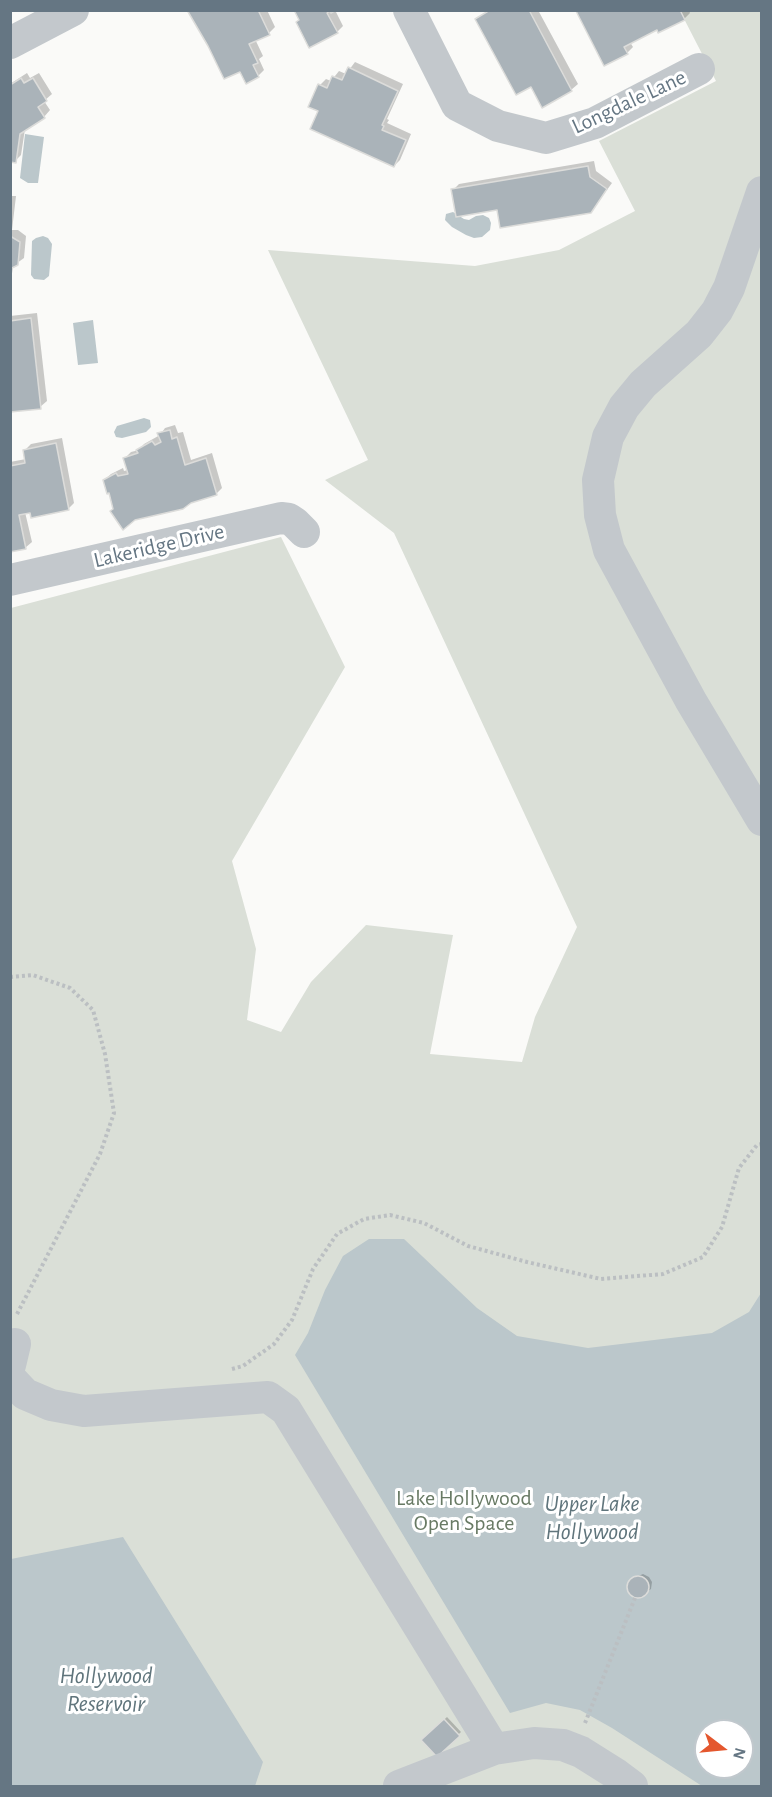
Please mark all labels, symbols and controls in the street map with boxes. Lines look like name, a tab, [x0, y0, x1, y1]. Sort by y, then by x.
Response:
street label: Longdale Lane	[568, 64, 690, 140]
street label: Lakeridge Drive	[91, 518, 227, 574]
park label: Lake Hollywood Open Space	[396, 1485, 532, 1536]
water label: Upper Lake Hollywood	[544, 1490, 640, 1546]
water label: Hollywood Reservoir	[59, 1662, 153, 1718]
north arrow	[694, 1719, 754, 1779]
text: N	[730, 1746, 749, 1761]

